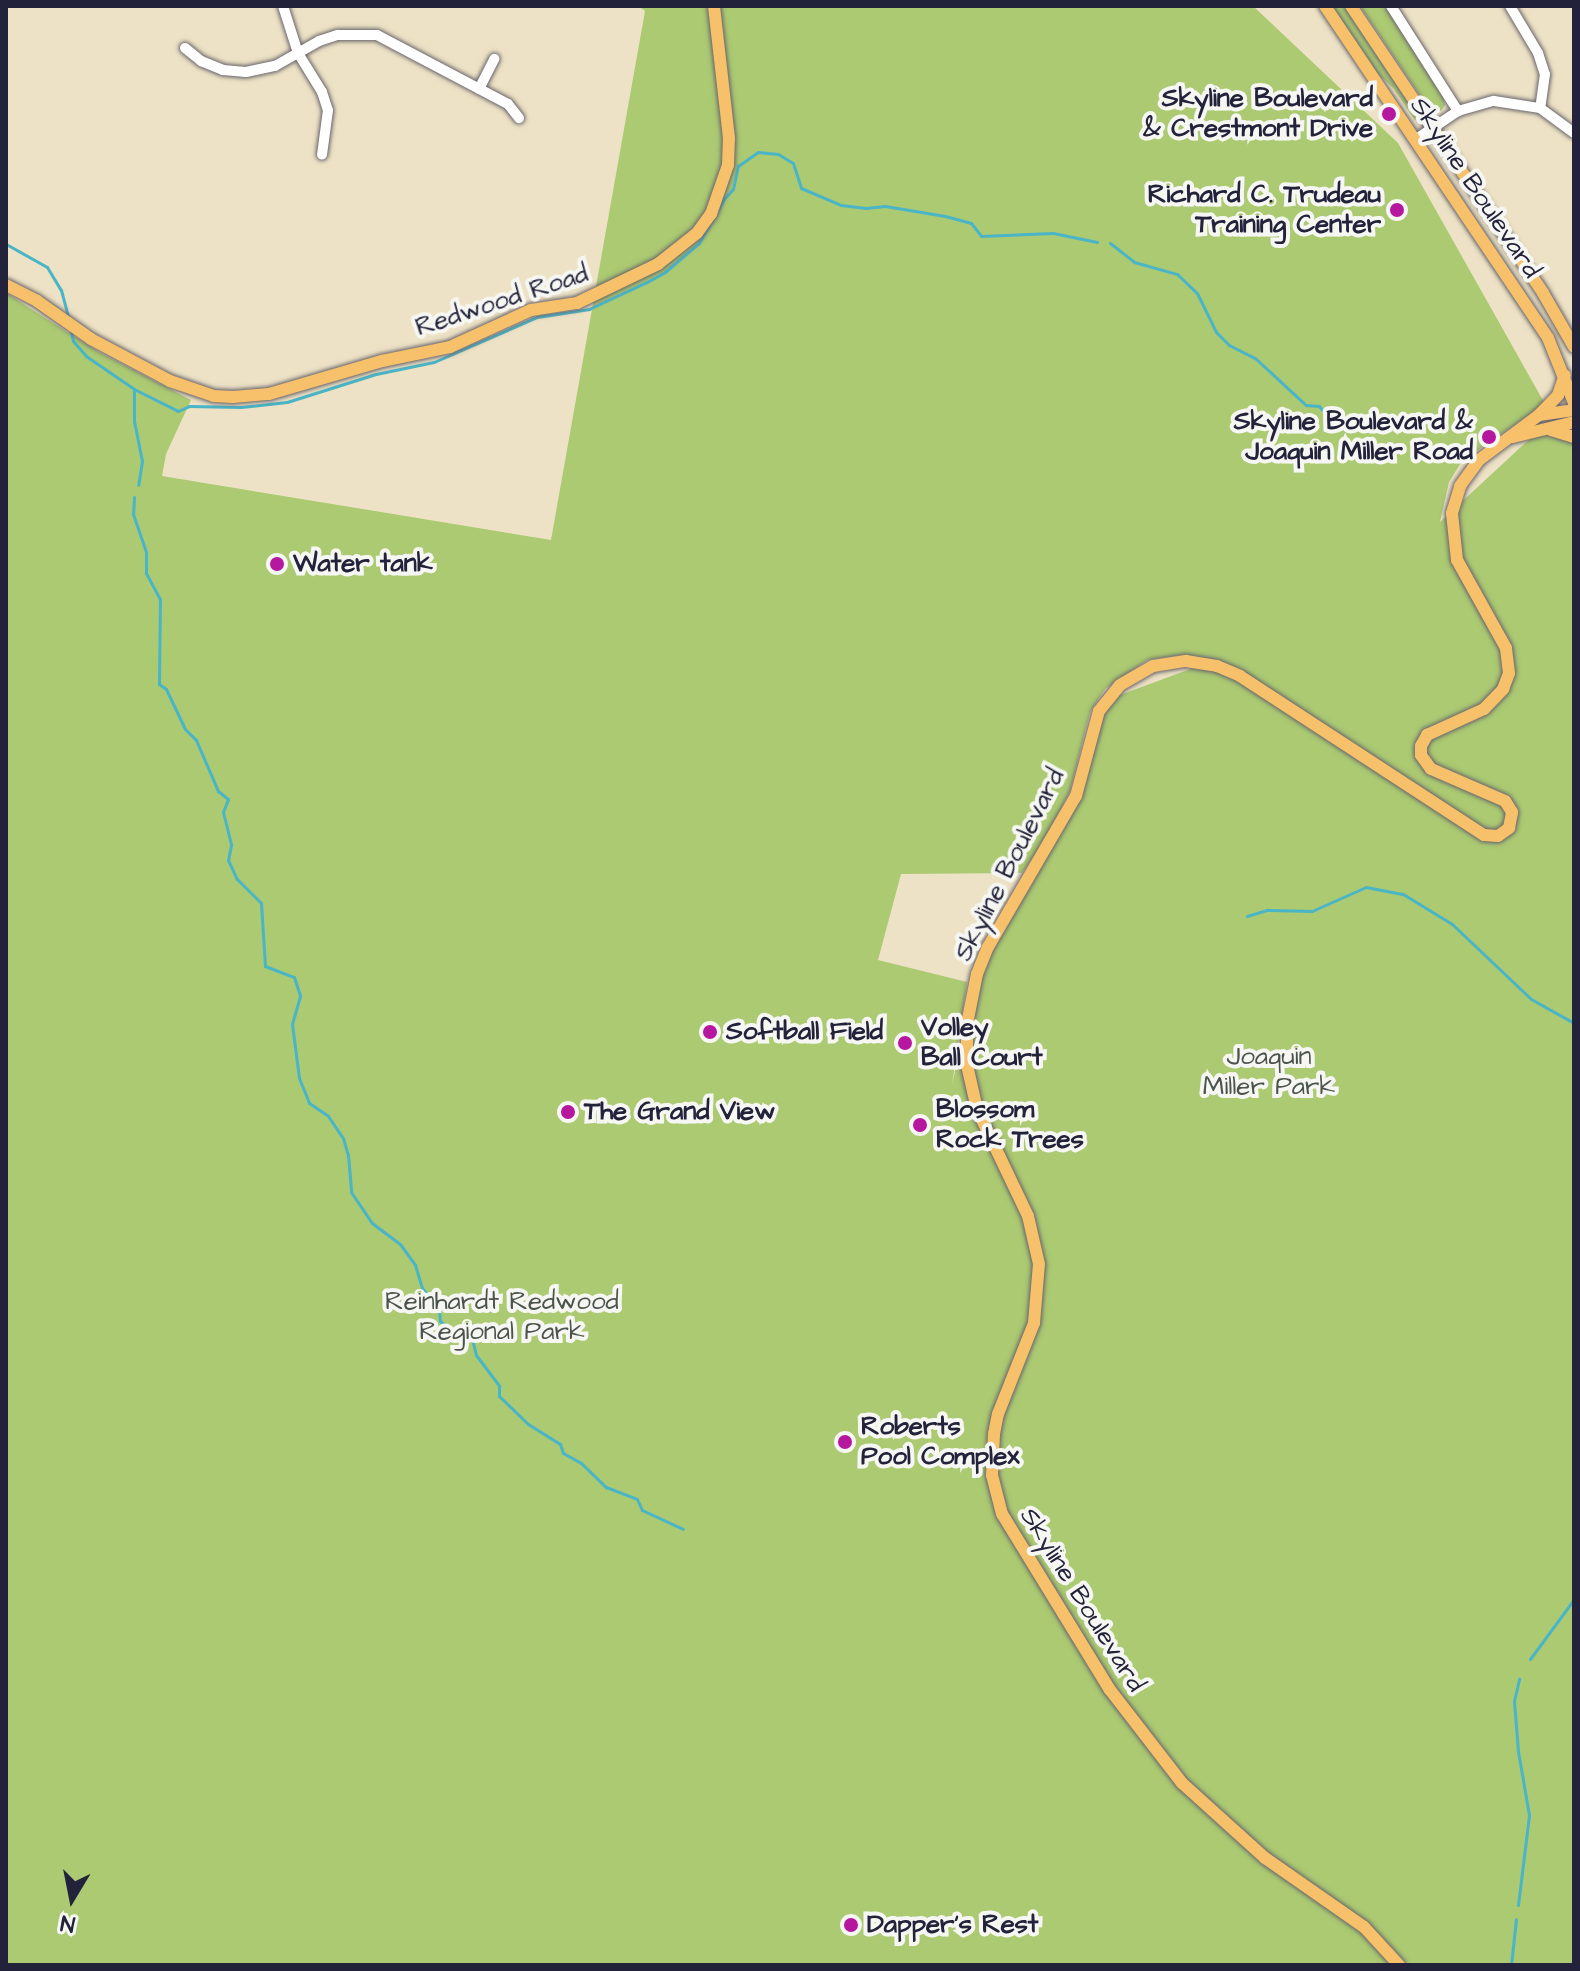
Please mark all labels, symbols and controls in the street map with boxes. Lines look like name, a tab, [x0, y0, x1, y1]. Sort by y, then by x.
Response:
place label: Skyline Boulevard & Crestmont Drive	[1143, 83, 1373, 144]
street label: Skyline Boulevard	[1403, 92, 1547, 284]
marker: Skyline Boulevard & Crestmont Drive	[1380, 105, 1398, 123]
place label: Richard C. Trudeau Training Center	[1148, 179, 1381, 240]
marker: Richard C. Trudeau Training Center	[1388, 201, 1406, 219]
street label: Redwood Road	[412, 258, 592, 344]
place label: Skyline Boulevard & Joaquin Miller Road	[1234, 406, 1473, 468]
marker: Skyline Boulevard & Joaquin Miller Road	[1480, 428, 1498, 446]
place label: Water tank	[293, 548, 433, 580]
marker: Water tank	[268, 555, 286, 573]
street label: Skyline Boulevard	[948, 764, 1072, 966]
place label: Volley Ball Court	[921, 1012, 1042, 1074]
place label: Softball Field	[726, 1016, 883, 1048]
marker: Softball Field	[701, 1023, 719, 1041]
marker: Volley Ball Court	[896, 1034, 914, 1052]
park label: Joaquin Miller Park	[1203, 1041, 1335, 1102]
place label: Blossom Rock Trees	[936, 1094, 1084, 1156]
place label: The Grand View	[584, 1096, 775, 1128]
marker: The Grand View	[559, 1103, 577, 1121]
marker: Blossom Rock Trees	[911, 1116, 929, 1134]
park label: Reinhardt Redwood Regional Park	[385, 1286, 619, 1348]
place label: Roberts Pool Complex	[861, 1411, 1019, 1472]
marker: Roberts Pool Complex	[836, 1433, 854, 1451]
street label: Skyline Boulevard	[1013, 1502, 1151, 1698]
north arrow	[32, 1859, 112, 1939]
text: N	[58, 1907, 77, 1940]
place label: Dapper’s Rest	[867, 1909, 1038, 1941]
marker: Dapper’s Rest	[842, 1916, 860, 1934]

